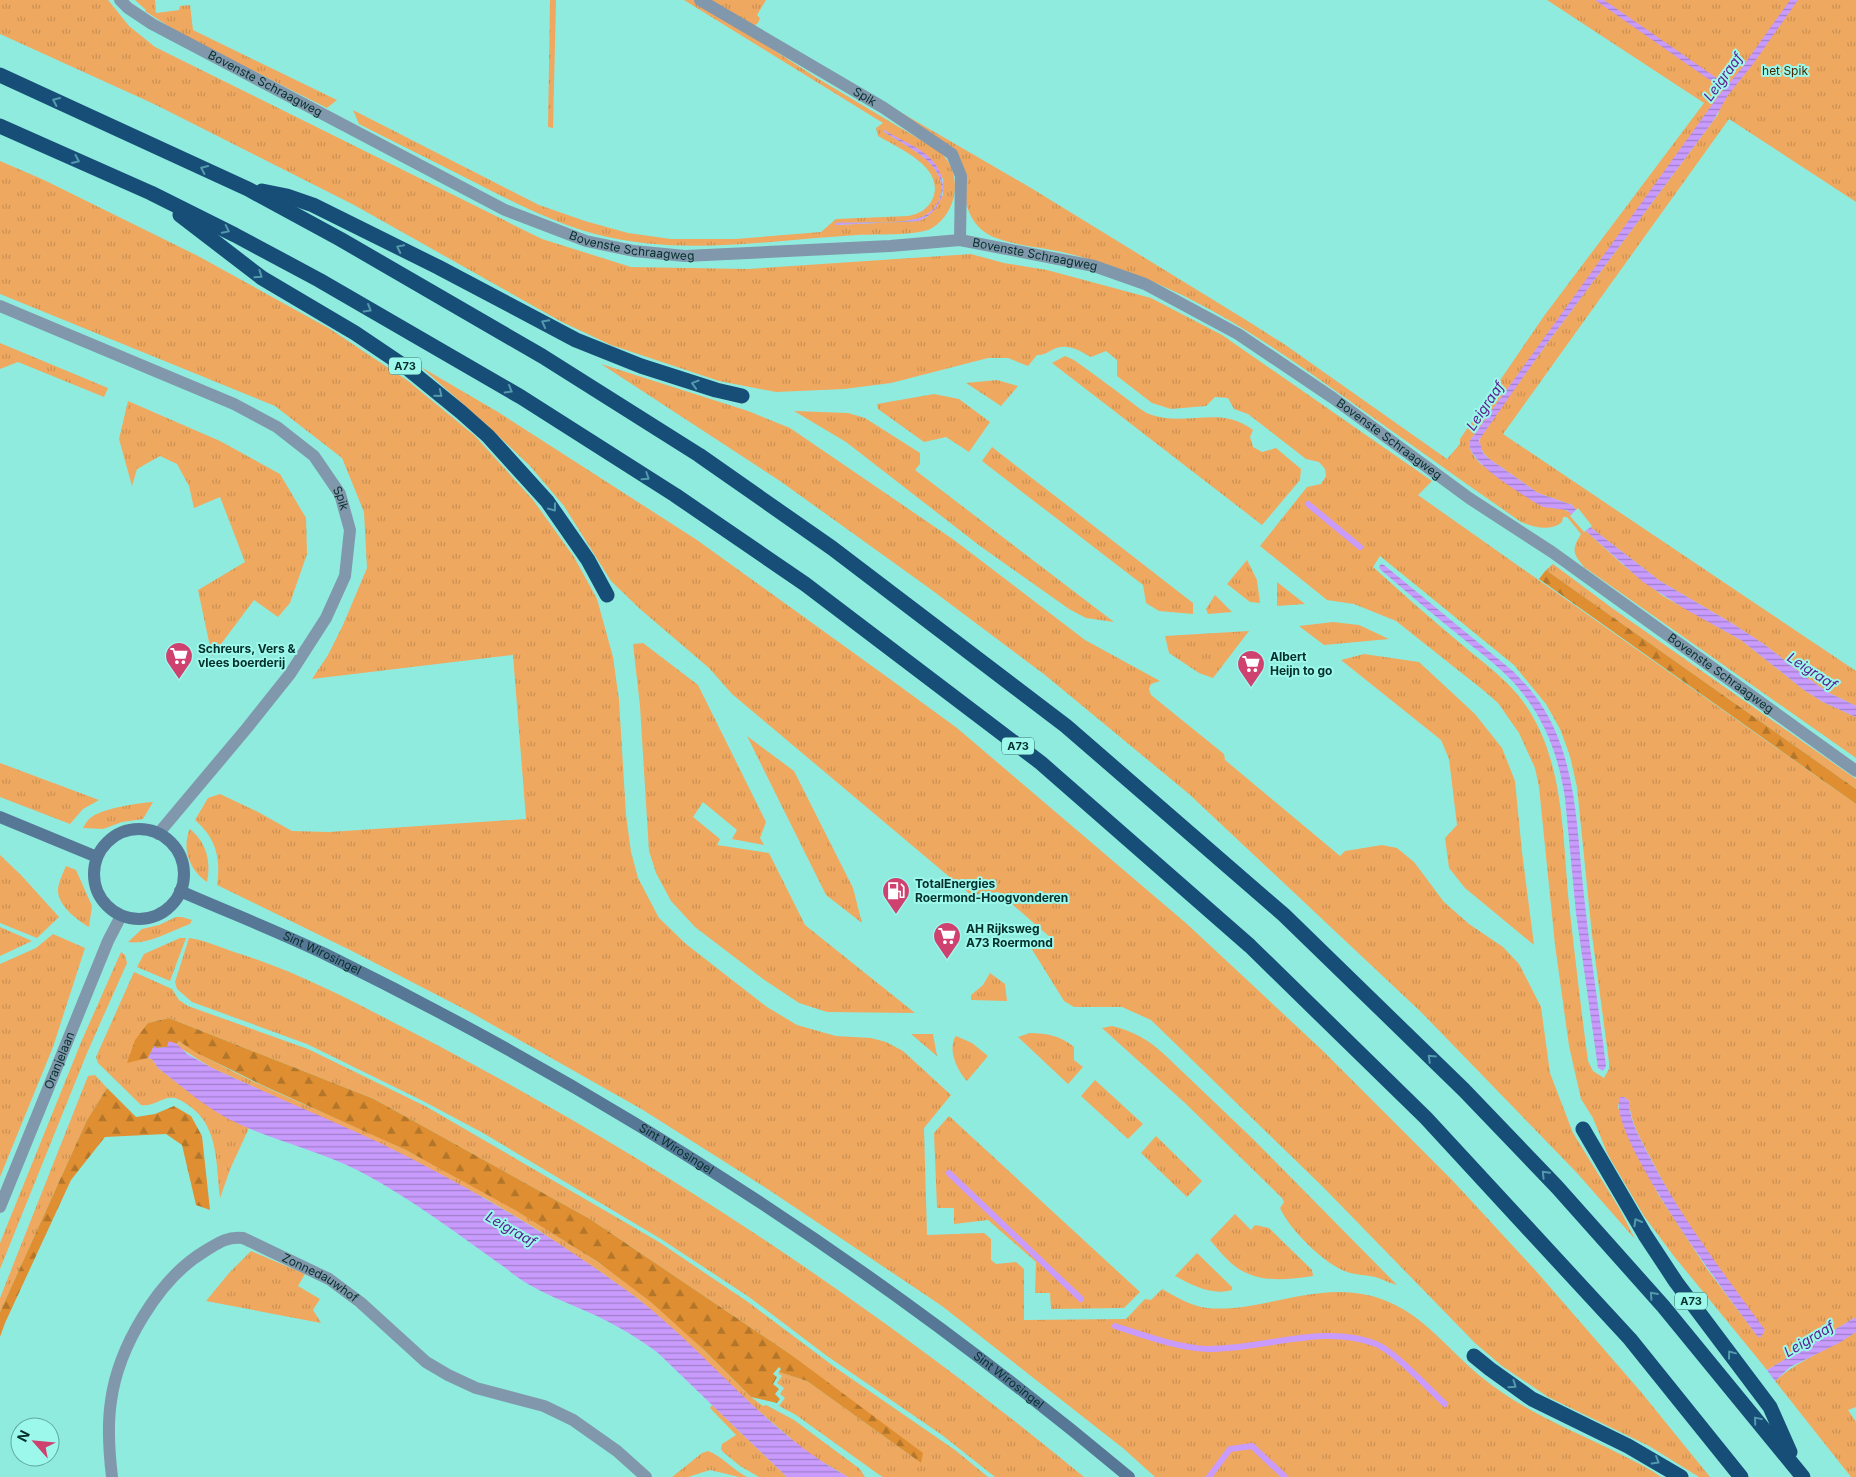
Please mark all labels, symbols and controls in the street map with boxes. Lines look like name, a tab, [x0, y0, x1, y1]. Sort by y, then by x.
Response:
street label: Bovenste Schraagweg	[206, 47, 325, 119]
water label: Leigraaf	[1699, 48, 1747, 104]
park label: het Spik	[1762, 63, 1808, 78]
street label: Spik	[851, 84, 880, 109]
one-way arrow	[52, 97, 61, 107]
one-way arrow	[71, 154, 80, 164]
one-way arrow	[200, 164, 209, 175]
one-way arrow	[221, 224, 230, 234]
street label: Bovenste Schraagweg	[567, 227, 695, 263]
street label: Bovenste Schraagweg	[971, 235, 1099, 274]
one-way arrow	[397, 244, 406, 254]
one-way arrow	[254, 269, 263, 278]
one-way arrow	[363, 302, 372, 312]
one-way arrow	[541, 319, 550, 329]
road number: A73	[389, 358, 421, 374]
water label: Leigraaf	[1462, 377, 1508, 433]
one-way arrow	[691, 379, 700, 389]
one-way arrow	[504, 383, 513, 393]
one-way arrow	[433, 388, 442, 397]
street label: Bovenste Schraagweg	[1334, 395, 1445, 482]
one-way arrow	[641, 471, 650, 480]
street label: Spik	[330, 483, 352, 512]
one-way arrow	[547, 503, 556, 512]
street label: Bovenste Schraagweg	[1665, 630, 1777, 716]
supermarket icon: Schreurs, Vers & vlees boerderij	[164, 641, 194, 680]
place label: Schreurs, Vers & vlees boerderij	[198, 641, 296, 670]
water label: Leigraaf	[1784, 648, 1842, 694]
supermarket icon: Albert Heijn to go	[1236, 649, 1266, 688]
place label: Albert Heijn to go	[1270, 649, 1332, 678]
road number: A73	[1002, 738, 1034, 754]
fuel station icon: TotalEnergies Roermond-Hoogvonderen	[881, 876, 911, 915]
place label: TotalEnergies Roermond-Hoogvonderen	[915, 876, 1068, 905]
supermarket icon: AH Rijksweg A73 Roermond	[932, 921, 962, 960]
place label: AH Rijksweg A73 Roermond	[966, 921, 1053, 950]
street label: Sint Wirosingel	[281, 928, 364, 978]
street label: Oranjelaan	[41, 1029, 77, 1091]
one-way arrow	[1428, 1055, 1437, 1064]
street label: Sint Wirosingel	[637, 1120, 717, 1177]
one-way arrow	[1542, 1171, 1551, 1180]
water label: Leigraaf	[483, 1207, 541, 1251]
one-way arrow	[1634, 1218, 1644, 1227]
street label: Zonnedauwhof	[280, 1250, 362, 1305]
one-way arrow	[1650, 1292, 1659, 1301]
road number: A73	[1675, 1292, 1707, 1310]
water label: Leigraaf	[1781, 1316, 1838, 1360]
street label: Sint Wirosingel	[971, 1348, 1047, 1412]
one-way arrow	[1728, 1350, 1737, 1360]
one-way arrow	[1507, 1379, 1517, 1388]
north arrow	[10, 1417, 60, 1467]
one-way arrow	[1754, 1417, 1763, 1426]
text: N	[13, 1427, 33, 1444]
one-way arrow	[1651, 1455, 1660, 1465]

